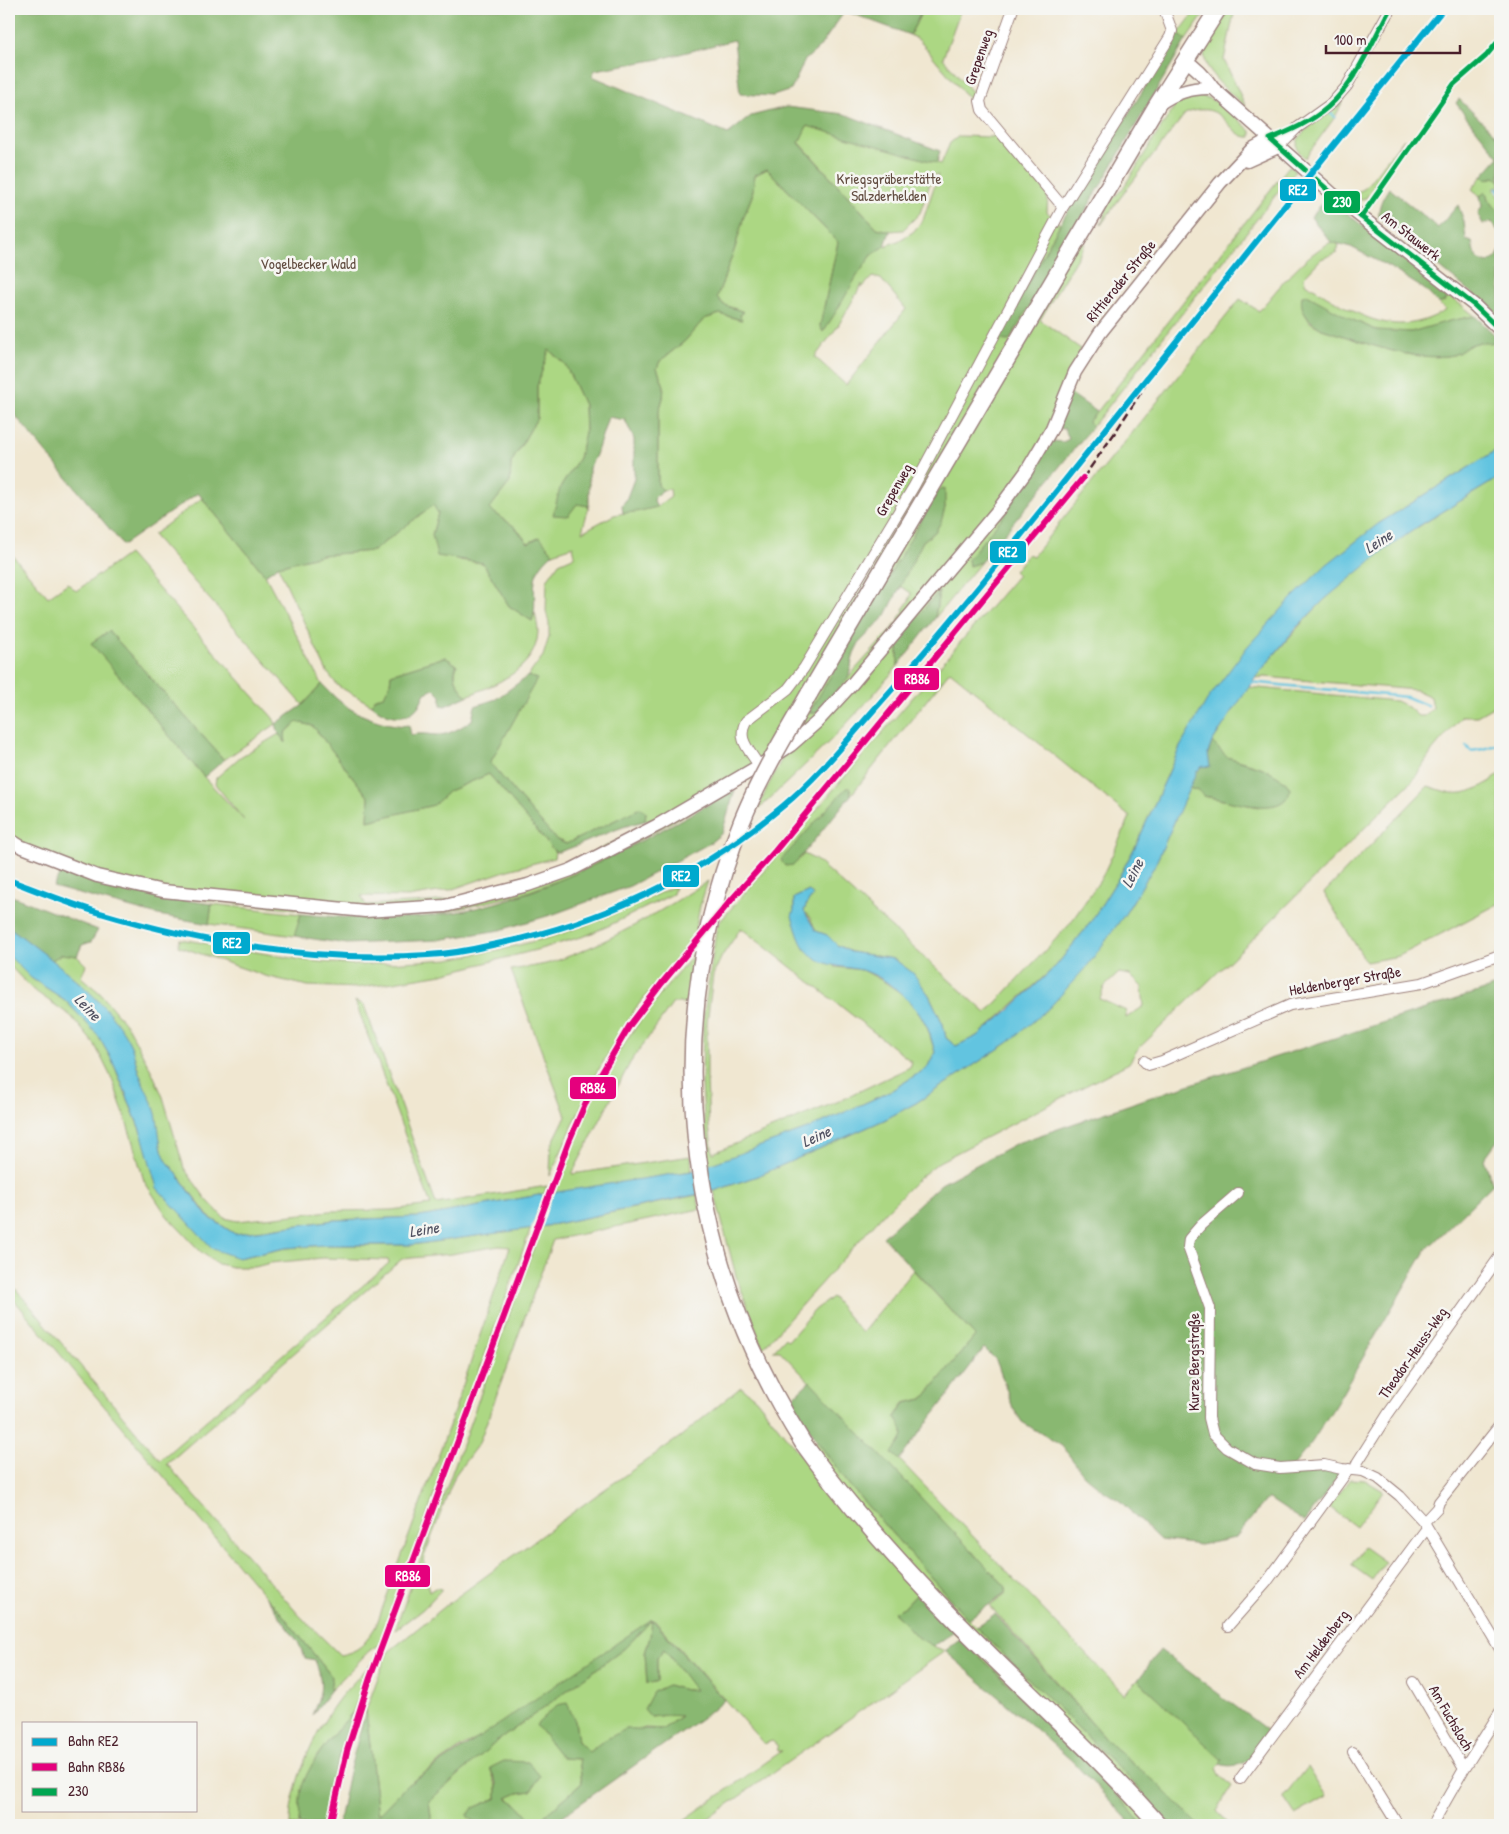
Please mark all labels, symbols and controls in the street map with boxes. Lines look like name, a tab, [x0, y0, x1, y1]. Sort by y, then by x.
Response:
scale bar	[1326, 22, 1460, 54]
street label: Grepenweg	[959, 26, 998, 88]
text: 100 m	[1334, 29, 1367, 50]
park label: Kriegsgräberstätte Salzderhelden	[837, 168, 941, 206]
line badge: RE2	[1279, 178, 1317, 202]
text: RE2	[1288, 180, 1308, 199]
line badge: 230	[1323, 190, 1361, 214]
text: 230	[1332, 192, 1352, 211]
street label: Am Stauwerk	[1377, 206, 1445, 265]
street label: Rittieroder Straße	[1081, 235, 1160, 326]
park label: Vogelbecker Wald	[260, 253, 356, 274]
street label: Grepenweg	[870, 459, 917, 520]
water label: Leine	[1360, 523, 1397, 558]
line badge: RE2	[989, 540, 1027, 564]
text: RE2	[998, 542, 1018, 561]
line badge: RB86	[893, 667, 940, 691]
text: RB86	[904, 669, 930, 688]
water label: Leine	[1115, 854, 1149, 891]
line badge: RE2	[662, 864, 700, 888]
text: RE2	[671, 866, 691, 885]
line badge: RE2	[212, 931, 251, 955]
text: RE2	[222, 933, 242, 952]
street label: Heldenberger Straße	[1287, 960, 1402, 1001]
water label: Leine	[70, 989, 107, 1026]
line badge: RB86	[569, 1076, 617, 1100]
text: RB86	[580, 1078, 606, 1097]
water label: Leine	[798, 1120, 835, 1152]
water label: Leine	[408, 1216, 441, 1242]
street label: Theodor-Heuss-Weg	[1373, 1302, 1452, 1403]
street label: Kurze Bergstraße	[1183, 1313, 1204, 1411]
line badge: RB86	[384, 1564, 431, 1588]
text: RB86	[395, 1566, 421, 1585]
street label: Am Heldenberg	[1288, 1605, 1354, 1682]
street label: Am Fuchsloch	[1424, 1681, 1479, 1754]
legend	[22, 1722, 198, 1812]
text: Bahn RE2	[68, 1730, 118, 1751]
text: Bahn RB86	[68, 1756, 125, 1777]
text: 230	[68, 1780, 89, 1801]

